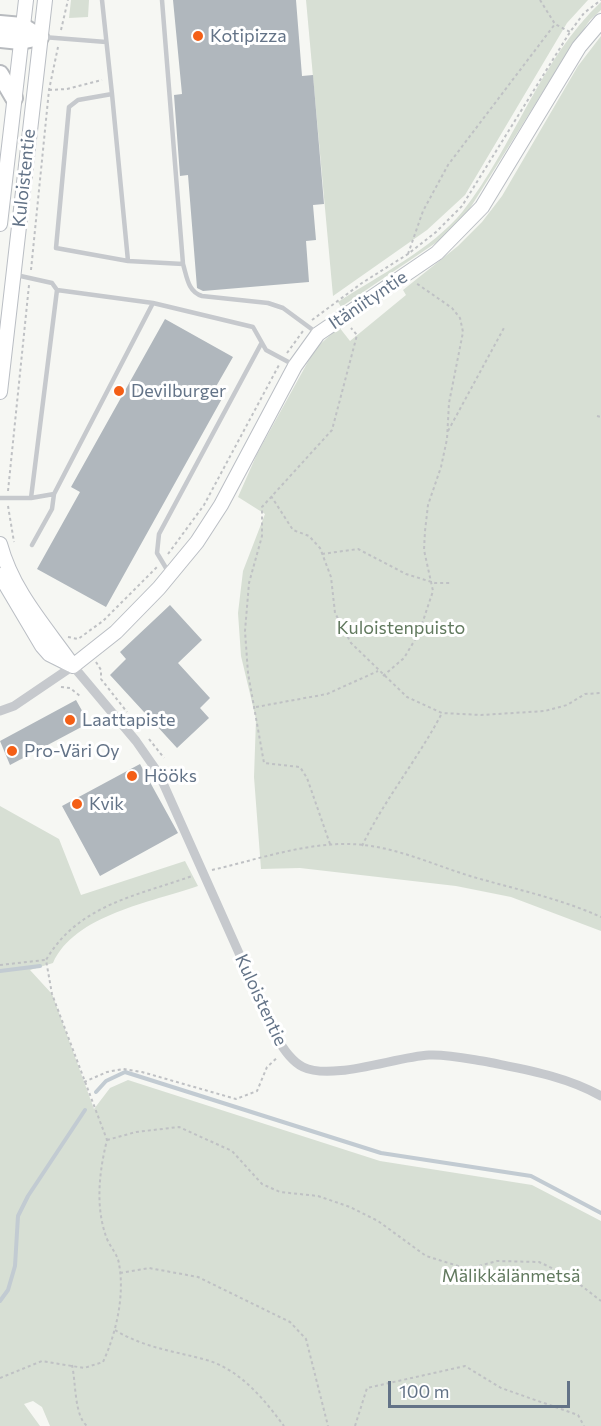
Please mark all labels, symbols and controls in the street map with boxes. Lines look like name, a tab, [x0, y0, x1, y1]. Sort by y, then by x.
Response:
place label: Kotipizza	[210, 25, 287, 47]
marker: Kotipizza	[191, 29, 205, 43]
street label: Kuloistentie	[8, 128, 40, 228]
street label: Itäniityntie	[325, 266, 411, 334]
place label: Devilburger	[131, 380, 226, 402]
marker: Devilburger	[112, 384, 126, 398]
park label: Kuloistenpuisto	[337, 617, 465, 639]
place label: Laattapiste	[82, 709, 175, 731]
marker: Laattapiste	[63, 713, 77, 727]
place label: Pro-Väri Oy	[24, 740, 120, 762]
marker: Pro-Väri Oy	[5, 744, 19, 758]
place label: Hööks	[144, 765, 197, 787]
marker: Hööks	[125, 769, 139, 783]
place label: Kvik	[89, 793, 124, 815]
marker: Kvik	[70, 797, 84, 811]
street label: Kuloistentie	[230, 951, 292, 1049]
park label: Mälikkälänmetsä	[442, 1265, 580, 1287]
scale bar	[391, 1369, 572, 1407]
text: 100 m	[399, 1380, 449, 1402]

